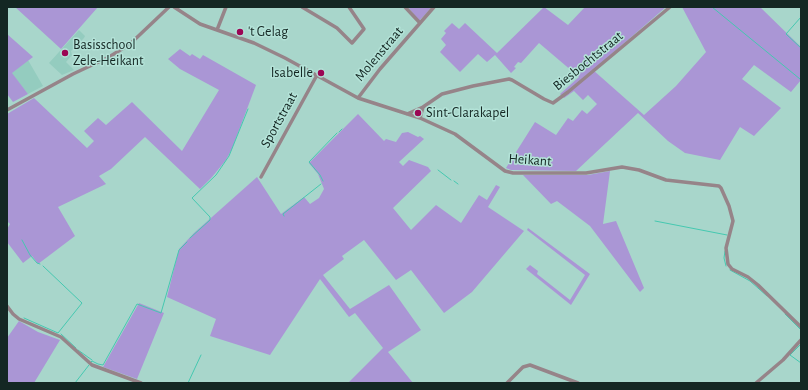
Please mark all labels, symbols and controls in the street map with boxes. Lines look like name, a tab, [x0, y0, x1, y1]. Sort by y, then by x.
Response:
street label: Molenstraat	[351, 23, 407, 85]
place label: 't Gelag	[248, 24, 288, 40]
marker: 't Gelag	[235, 27, 245, 37]
street label: Biesbochtstraat	[550, 28, 626, 94]
place label: Basisschool Zele-Heikant	[73, 37, 144, 70]
marker: Basisschool Zele-Heikant	[60, 48, 70, 58]
place label: Isabelle	[271, 65, 313, 81]
marker: Isabelle	[316, 68, 326, 78]
street label: Sportstraat	[257, 89, 301, 151]
place label: Sint-Clarakapel	[426, 105, 509, 121]
marker: Sint-Clarakapel	[413, 108, 423, 118]
street label: Heikant	[508, 150, 552, 170]

